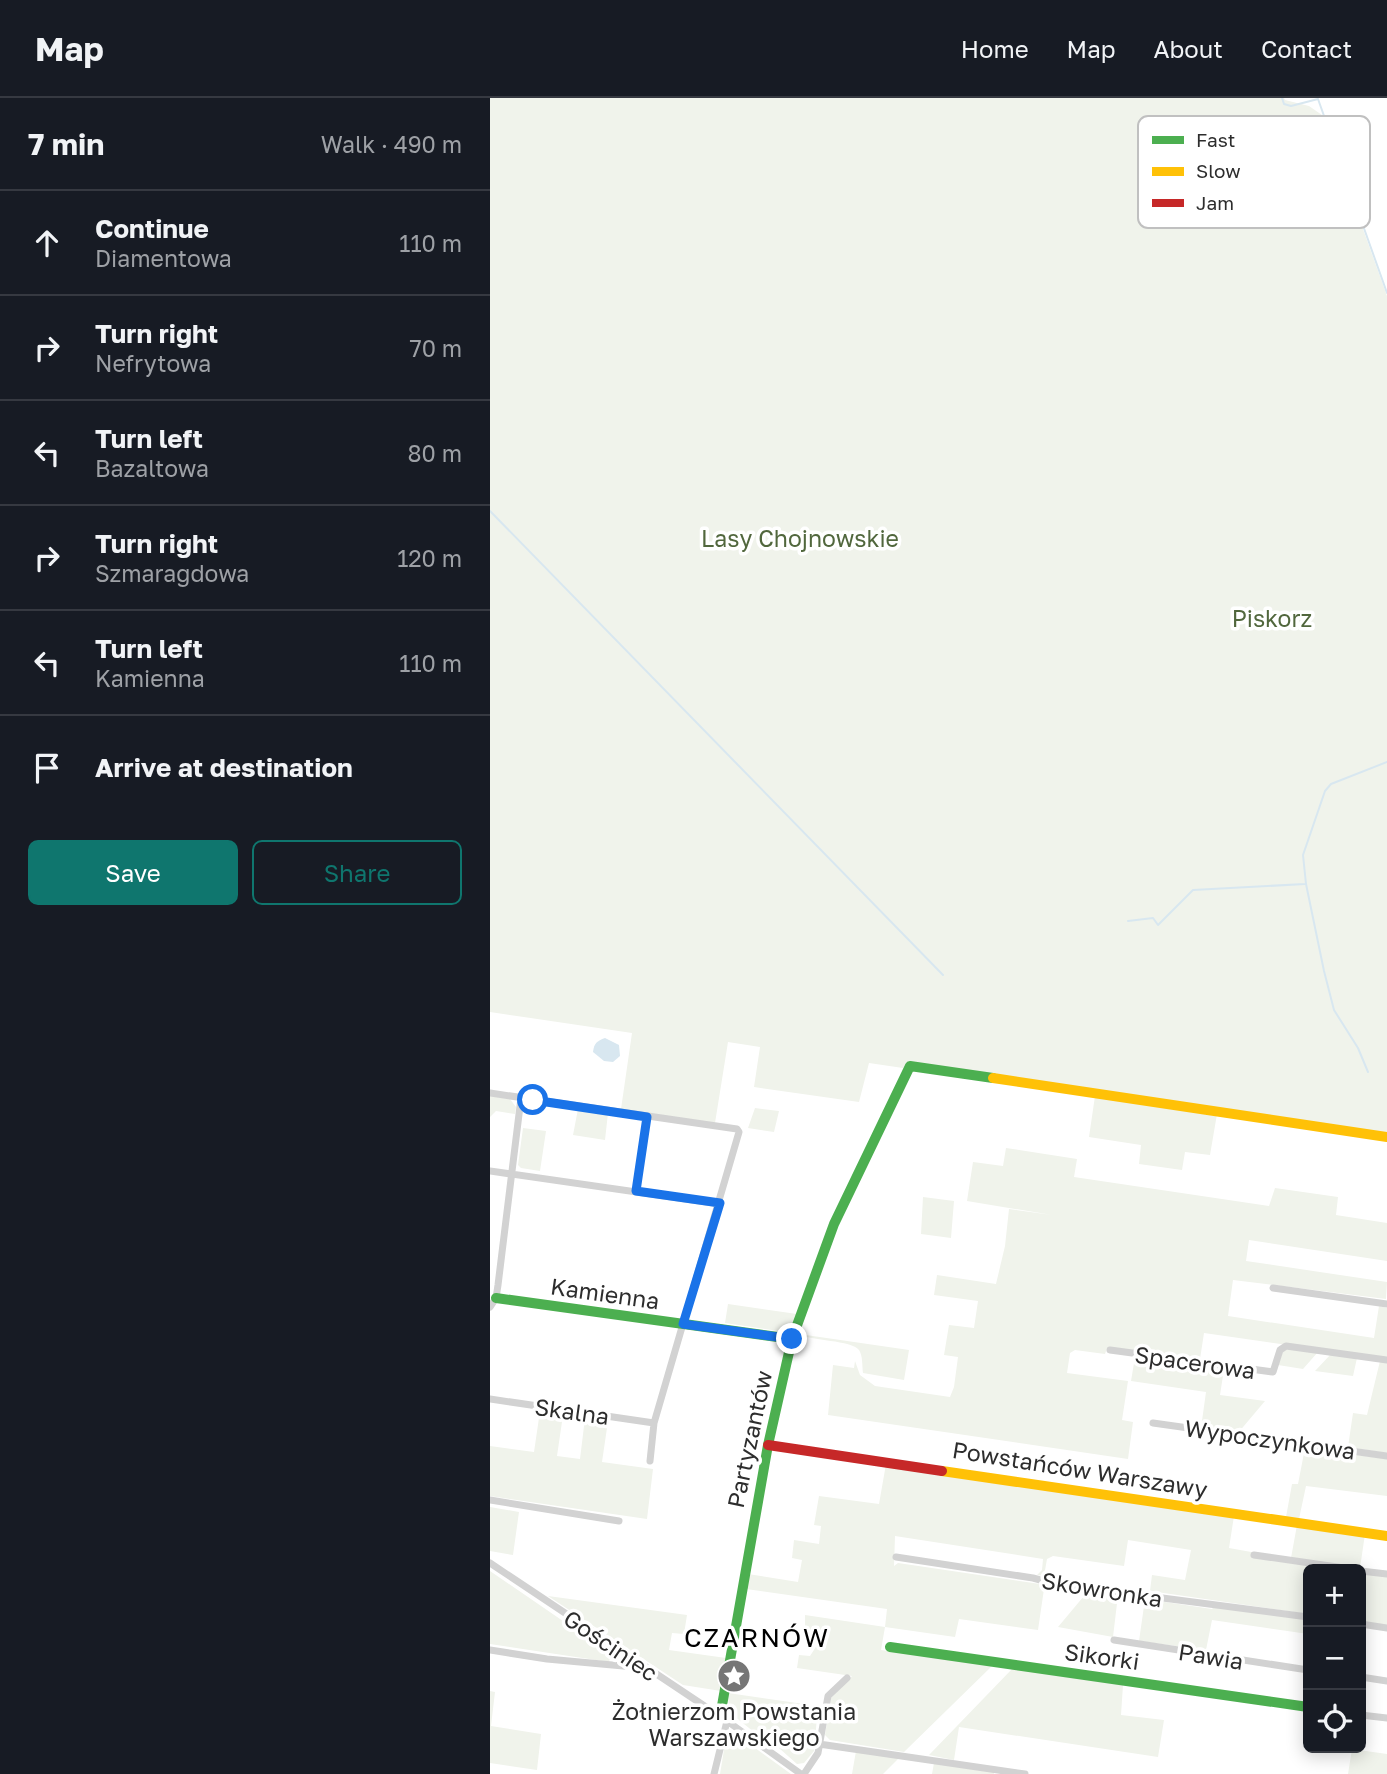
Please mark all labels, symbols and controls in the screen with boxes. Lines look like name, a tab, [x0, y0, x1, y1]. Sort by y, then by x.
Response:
text: Map	[35, 29, 104, 68]
text: Home	[961, 34, 1029, 63]
text: Map	[1067, 34, 1116, 63]
text: About	[1154, 34, 1223, 63]
text: Contact	[1261, 34, 1352, 63]
legend	[1138, 116, 1370, 228]
text: 7 min	[28, 126, 104, 162]
text: Fast	[1196, 128, 1235, 151]
text: Walk · 490 m	[321, 130, 462, 158]
text: Slow	[1196, 159, 1241, 182]
text: Jam	[1196, 191, 1234, 214]
text: Continue	[95, 213, 209, 244]
icon: ahead	[28, 224, 66, 262]
text: 110 m	[399, 229, 462, 257]
text: Diamentowa	[95, 244, 232, 272]
text: Turn right	[95, 318, 218, 349]
icon: right	[28, 329, 66, 367]
text: 70 m	[409, 334, 462, 362]
text: Nefrytowa	[95, 349, 211, 377]
text: Turn left	[95, 423, 203, 454]
icon: left	[28, 434, 66, 472]
text: 80 m	[408, 439, 462, 467]
text: Bazaltowa	[95, 454, 209, 482]
park label: Lasy Chojnowskie	[701, 524, 899, 552]
text: Turn right	[95, 528, 218, 559]
icon: right	[28, 539, 66, 577]
text: 120 m	[397, 544, 462, 572]
text: Szmaragdowa	[95, 559, 249, 587]
park label: Piskorz	[1232, 604, 1312, 632]
text: Turn left	[95, 633, 203, 664]
icon: left	[28, 644, 66, 682]
text: 110 m	[399, 649, 462, 677]
text: Kamienna	[95, 664, 205, 692]
icon: arrive	[28, 749, 66, 787]
text: Arrive at destination	[95, 752, 353, 783]
button: Save	[28, 840, 238, 905]
button: Share	[252, 840, 462, 905]
route start	[517, 1084, 548, 1115]
street label: Kamienna	[549, 1271, 661, 1315]
route end	[776, 1323, 807, 1354]
street label: Spacerowa	[1133, 1340, 1257, 1384]
street label: Partyzantów	[721, 1368, 777, 1510]
street label: Skalna	[533, 1392, 611, 1430]
street label: Wypoczynkowa	[1183, 1413, 1357, 1465]
street label: Powstańców Warszawy	[950, 1435, 1210, 1503]
map controls	[1303, 1564, 1366, 1753]
button: +	[1303, 1564, 1366, 1627]
street label: Skowronka	[1040, 1566, 1164, 1612]
street label: Gościniec	[559, 1603, 663, 1687]
district label: CZARNÓW	[684, 1622, 830, 1653]
button: −	[1303, 1627, 1366, 1690]
street label: Sikorki	[1063, 1637, 1141, 1675]
street label: Pawia	[1177, 1637, 1245, 1675]
place icon: Żołnierzom Powstania Warszawskiego	[715, 1657, 753, 1695]
button: locate	[1303, 1690, 1366, 1753]
place label: Żołnierzom Powstania Warszawskiego	[612, 1697, 856, 1751]

